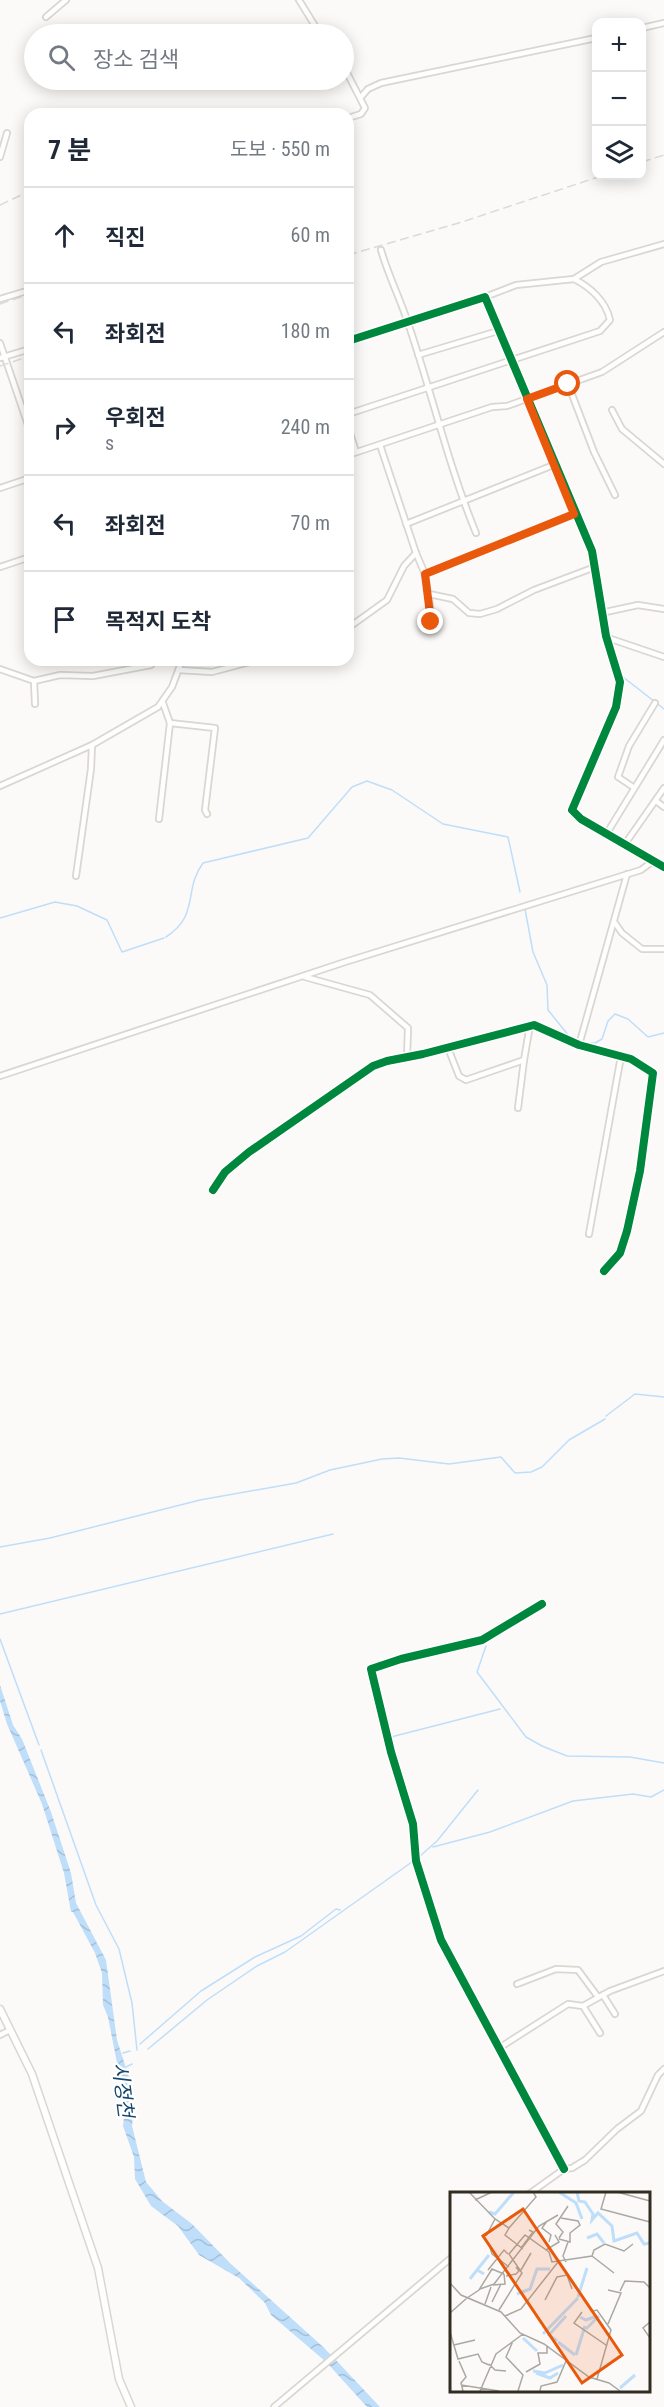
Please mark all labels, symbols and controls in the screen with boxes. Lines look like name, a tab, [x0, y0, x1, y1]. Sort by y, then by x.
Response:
map controls	[592, 18, 646, 180]
button: +	[592, 18, 646, 72]
search box	[24, 24, 354, 90]
icon: search	[45, 41, 78, 74]
text: 장소 검색	[93, 47, 179, 72]
button: −	[592, 72, 646, 126]
button: layers	[592, 126, 646, 180]
text: 7 분	[48, 135, 91, 165]
text: 도보 · 550 m	[230, 137, 330, 161]
icon: ahead	[48, 219, 81, 252]
text: 60 m	[291, 223, 330, 247]
text: 직진	[105, 225, 145, 250]
icon: left	[48, 315, 81, 348]
text: 180 m	[281, 319, 330, 343]
text: 좌회전	[105, 321, 166, 346]
route start	[554, 370, 580, 396]
text: 우회전	[105, 405, 166, 430]
icon: right	[48, 411, 81, 444]
text: 240 m	[281, 415, 330, 439]
text: s	[105, 431, 114, 455]
icon: left	[48, 507, 81, 540]
text: 70 m	[291, 511, 330, 535]
text: 좌회전	[105, 513, 166, 538]
icon: arrive	[48, 603, 81, 636]
route end	[417, 608, 443, 634]
text: 목적지 도착	[105, 609, 211, 634]
water label: 시정천	[108, 2061, 139, 2121]
inset map	[450, 2192, 649, 2392]

